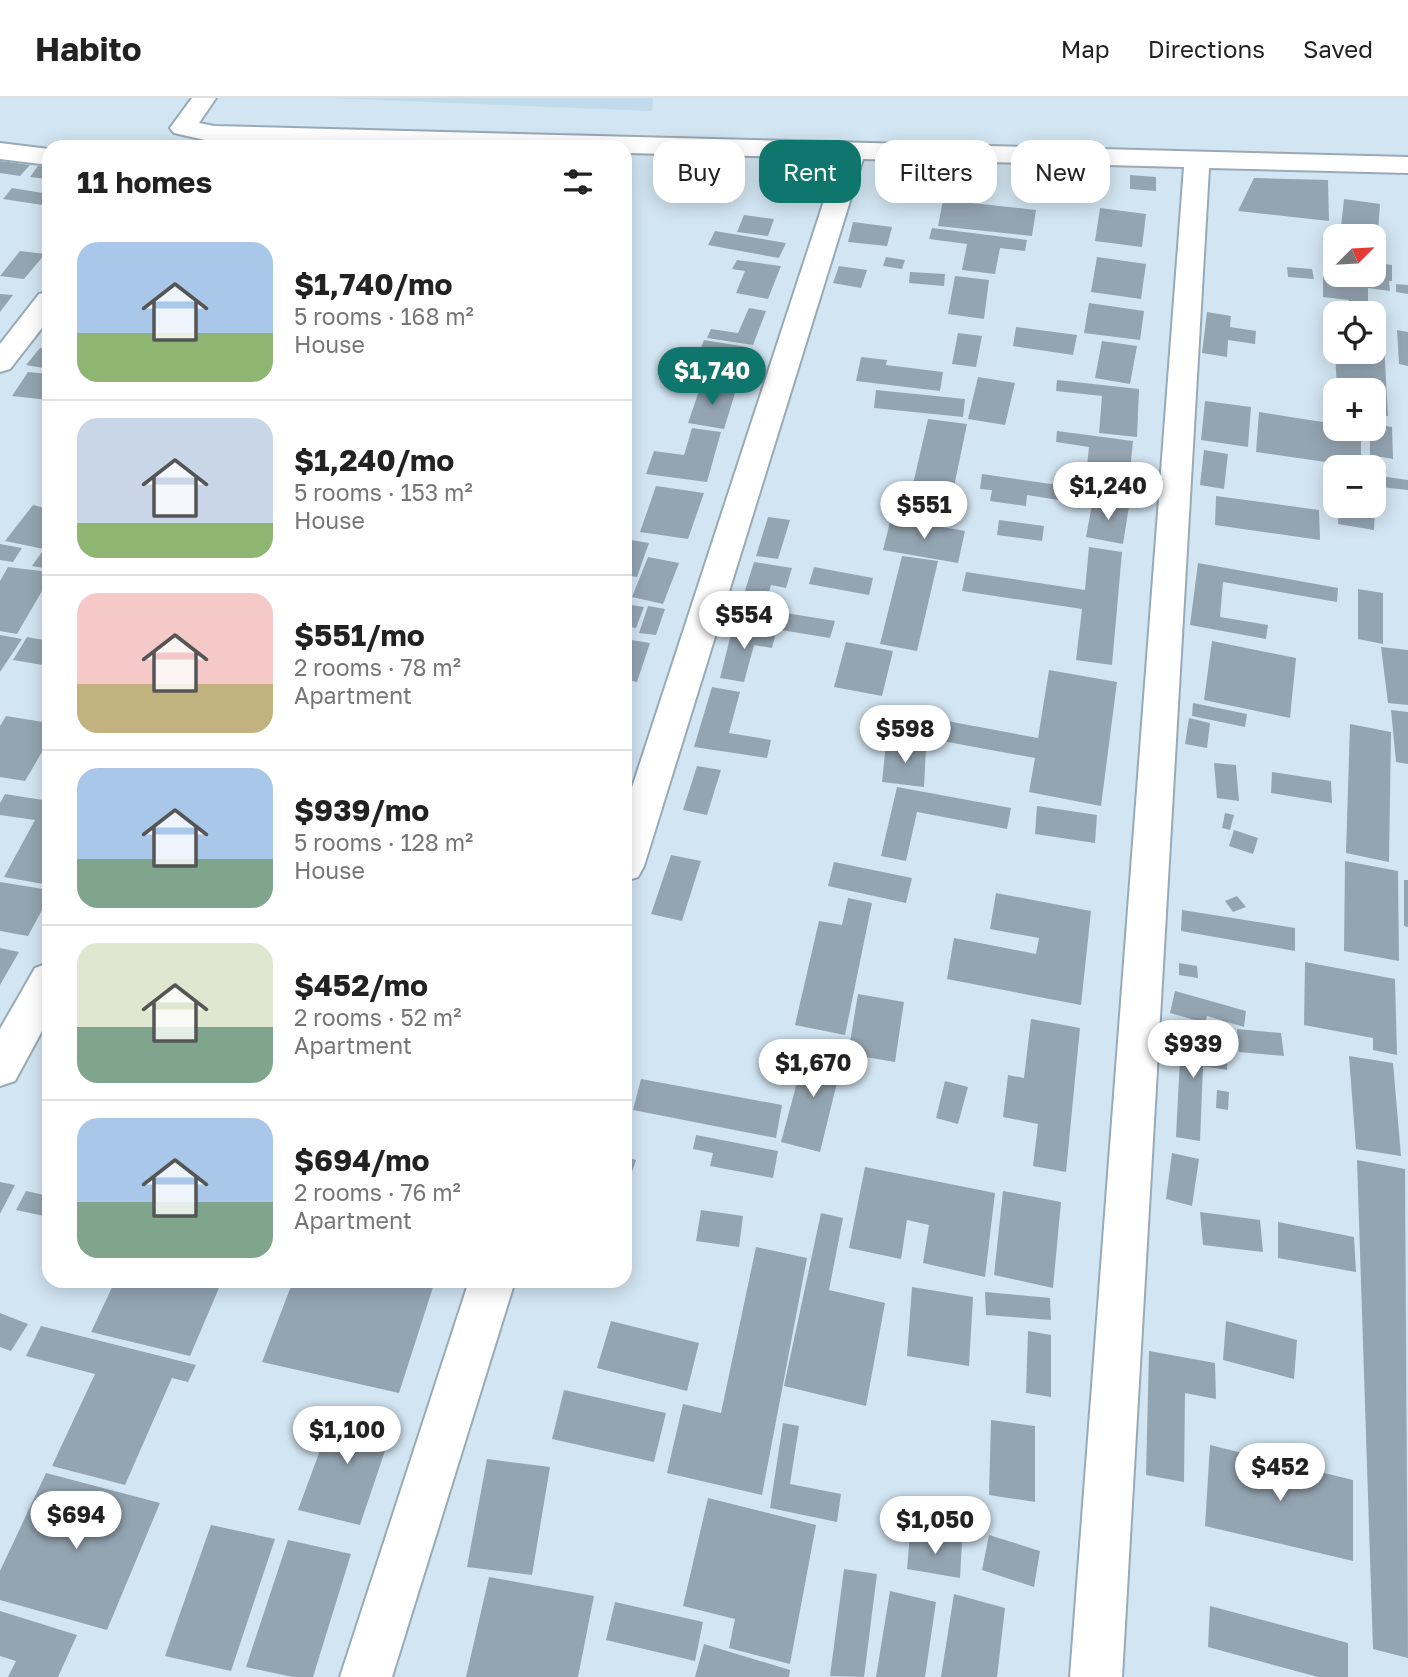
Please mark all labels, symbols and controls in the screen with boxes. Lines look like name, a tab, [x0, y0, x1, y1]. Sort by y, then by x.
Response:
text: Habito	[35, 29, 142, 68]
text: Map	[1061, 34, 1110, 63]
text: Directions	[1148, 34, 1265, 63]
text: Saved	[1303, 34, 1373, 63]
chip: Buy	[653, 140, 745, 203]
chip: Rent	[759, 140, 861, 203]
chip: Filters	[875, 140, 997, 203]
chip: New	[1011, 140, 1110, 203]
icon: filters	[559, 163, 597, 201]
text: 11 homes	[77, 164, 212, 200]
north arrow	[1323, 224, 1386, 287]
map controls	[1323, 224, 1386, 518]
text: $1,740/mo	[294, 266, 452, 302]
icon: home	[133, 270, 217, 354]
button: locate	[1323, 301, 1386, 364]
text: 5 rooms · 168 m²	[294, 302, 474, 330]
text: House	[294, 330, 365, 358]
pin: $1,740	[655, 348, 769, 407]
text: $1,740	[674, 356, 750, 384]
button: +	[1323, 378, 1386, 441]
text: $1,240/mo	[294, 442, 454, 478]
icon: home	[133, 446, 217, 530]
button: −	[1323, 455, 1386, 518]
pin: $1,240	[1051, 462, 1165, 522]
text: $1,240	[1069, 471, 1147, 499]
text: 5 rooms · 153 m²	[294, 478, 473, 506]
pin: $551	[883, 482, 965, 541]
text: $551	[896, 490, 952, 518]
text: House	[294, 506, 365, 534]
pin: $554	[703, 592, 785, 651]
text: $554	[715, 600, 773, 628]
text: $551/mo	[294, 617, 425, 653]
icon: home	[133, 621, 217, 705]
text: 2 rooms · 78 m²	[294, 653, 461, 681]
text: Apartment	[294, 681, 412, 709]
pin: $598	[864, 706, 946, 765]
text: $598	[876, 714, 934, 742]
text: $939/mo	[294, 792, 429, 828]
icon: home	[133, 796, 217, 880]
text: 5 rooms · 128 m²	[294, 828, 473, 856]
text: House	[294, 856, 365, 884]
text: $452/mo	[294, 967, 428, 1003]
icon: home	[133, 971, 217, 1055]
text: 2 rooms · 52 m²	[294, 1003, 461, 1031]
pin: $939	[1152, 1020, 1234, 1080]
text: $939	[1164, 1029, 1222, 1057]
text: Apartment	[294, 1031, 412, 1059]
pin: $1,670	[756, 1040, 870, 1099]
text: $1,670	[775, 1048, 851, 1076]
text: $694/mo	[294, 1142, 430, 1178]
icon: home	[133, 1146, 217, 1230]
text: 2 rooms · 76 m²	[294, 1178, 461, 1206]
text: Apartment	[294, 1206, 412, 1234]
pin: $1,100	[290, 1406, 404, 1466]
text: $1,100	[309, 1415, 385, 1443]
pin: $452	[1239, 1444, 1321, 1503]
text: $452	[1251, 1452, 1309, 1480]
pin: $694	[35, 1492, 117, 1551]
pin: $1,050	[878, 1496, 992, 1556]
text: $694	[47, 1500, 106, 1528]
text: $1,050	[896, 1505, 974, 1533]

